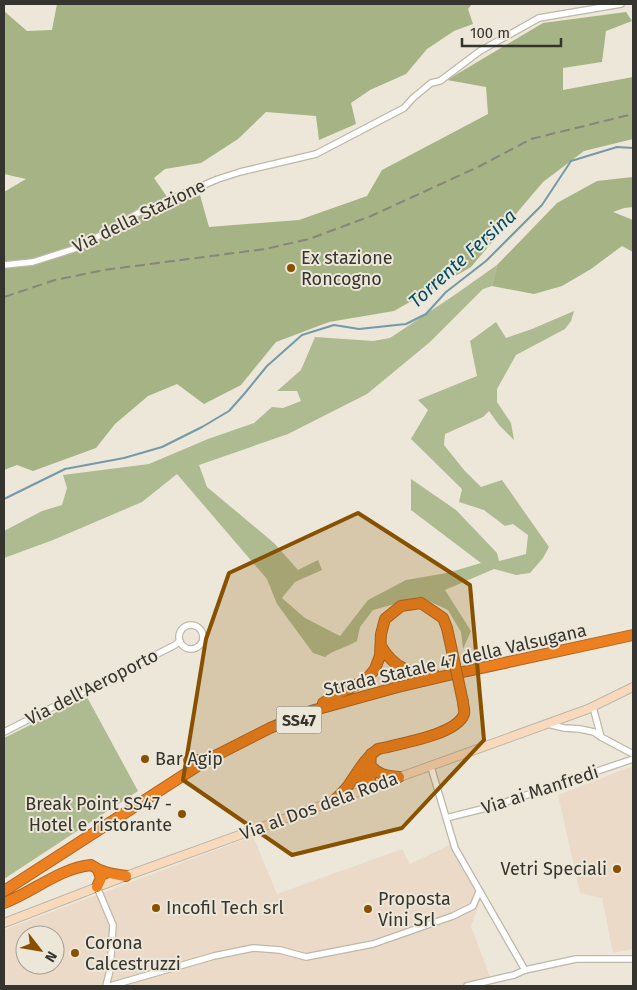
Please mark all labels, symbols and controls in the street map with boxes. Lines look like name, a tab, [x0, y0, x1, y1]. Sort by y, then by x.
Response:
scale bar	[462, 15, 561, 47]
text: 100 m	[470, 24, 510, 42]
street label: Via della Stazione	[69, 174, 209, 258]
water label: Torrente Fersina	[404, 204, 521, 313]
place label: Ex stazione Roncogno	[301, 247, 393, 290]
marker: Ex stazione Roncogno	[285, 262, 297, 274]
street label: Strada Statale 47 della Valsugana	[321, 619, 589, 701]
street label: Via dell'Aeroporto	[22, 644, 162, 730]
road number: SS47	[276, 706, 322, 734]
place label: Bar Agip	[155, 748, 223, 770]
marker: Bar Agip	[139, 753, 151, 765]
street label: Via ai Manfredi	[479, 761, 601, 819]
street label: Via al Dos dela Roda	[237, 767, 401, 845]
place label: Break Point SS47 - Hotel e ristorante	[25, 793, 172, 836]
marker: Break Point SS47 - Hotel e ristorante	[176, 808, 188, 820]
place label: Vetri Speciali	[500, 858, 607, 880]
marker: Vetri Speciali	[611, 863, 623, 875]
place label: Proposta Vini Srl	[378, 888, 451, 931]
place label: Incofil Tech srl	[166, 897, 284, 919]
marker: Incofil Tech srl	[150, 902, 162, 914]
marker: Proposta Vini Srl	[362, 903, 374, 915]
north arrow	[15, 925, 65, 975]
place label: Corona Calcestruzzi	[85, 932, 181, 975]
marker: Corona Calcestruzzi	[69, 947, 81, 959]
text: N	[41, 948, 60, 965]

